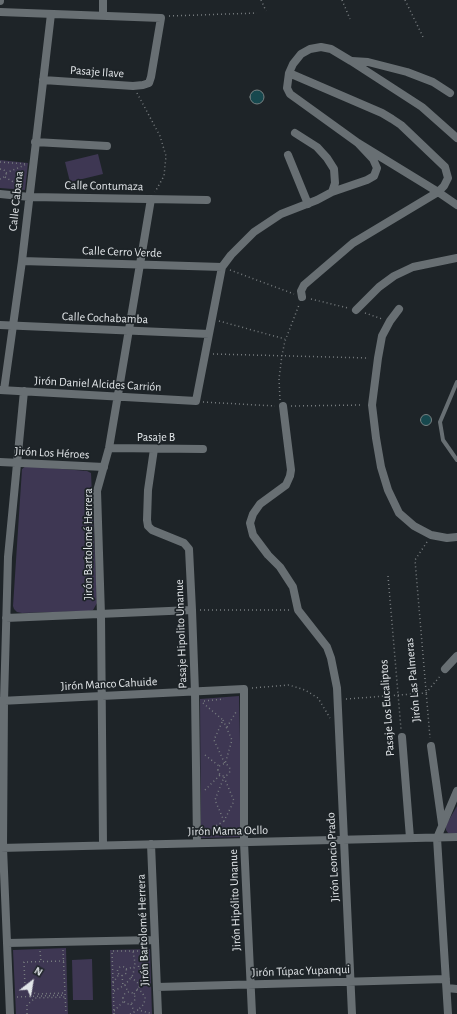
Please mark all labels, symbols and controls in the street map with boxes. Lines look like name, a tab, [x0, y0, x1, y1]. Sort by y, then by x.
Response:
street label: Pasaje Ilave	[69, 63, 125, 81]
street label: Calle Cabana	[6, 170, 26, 232]
street label: Calle Contumaza	[65, 178, 143, 194]
street label: Calle Cerro Verde	[82, 243, 162, 261]
street label: Calle Cochabamba	[62, 309, 148, 327]
street label: Jirón Daniel Alcides Carrión	[34, 373, 162, 395]
street label: Pasaje B	[137, 430, 175, 444]
street label: Jirón Los Héroes	[14, 444, 90, 462]
street label: Jirón Bartolomé Herrera	[81, 488, 95, 600]
street label: Pasaje Hipolito Unanue	[172, 579, 190, 689]
street label: Jirón Las Palmeras	[402, 637, 424, 723]
street label: Pasaje Los Eucaliptos	[376, 659, 398, 757]
street label: Jirón Manco Cahuide	[60, 674, 158, 694]
street label: Jirón Leoncio Prado	[323, 812, 343, 902]
street label: Jirón Mama Ocllo	[188, 823, 268, 839]
street label: Jirón Hipólito Unanue	[226, 849, 244, 951]
street label: Jirón Bartolomé Herrera	[134, 874, 152, 986]
north arrow	[12, 962, 52, 1002]
street label: Jirón Túpac Yupanqui	[252, 962, 350, 980]
text: N	[32, 965, 45, 978]

